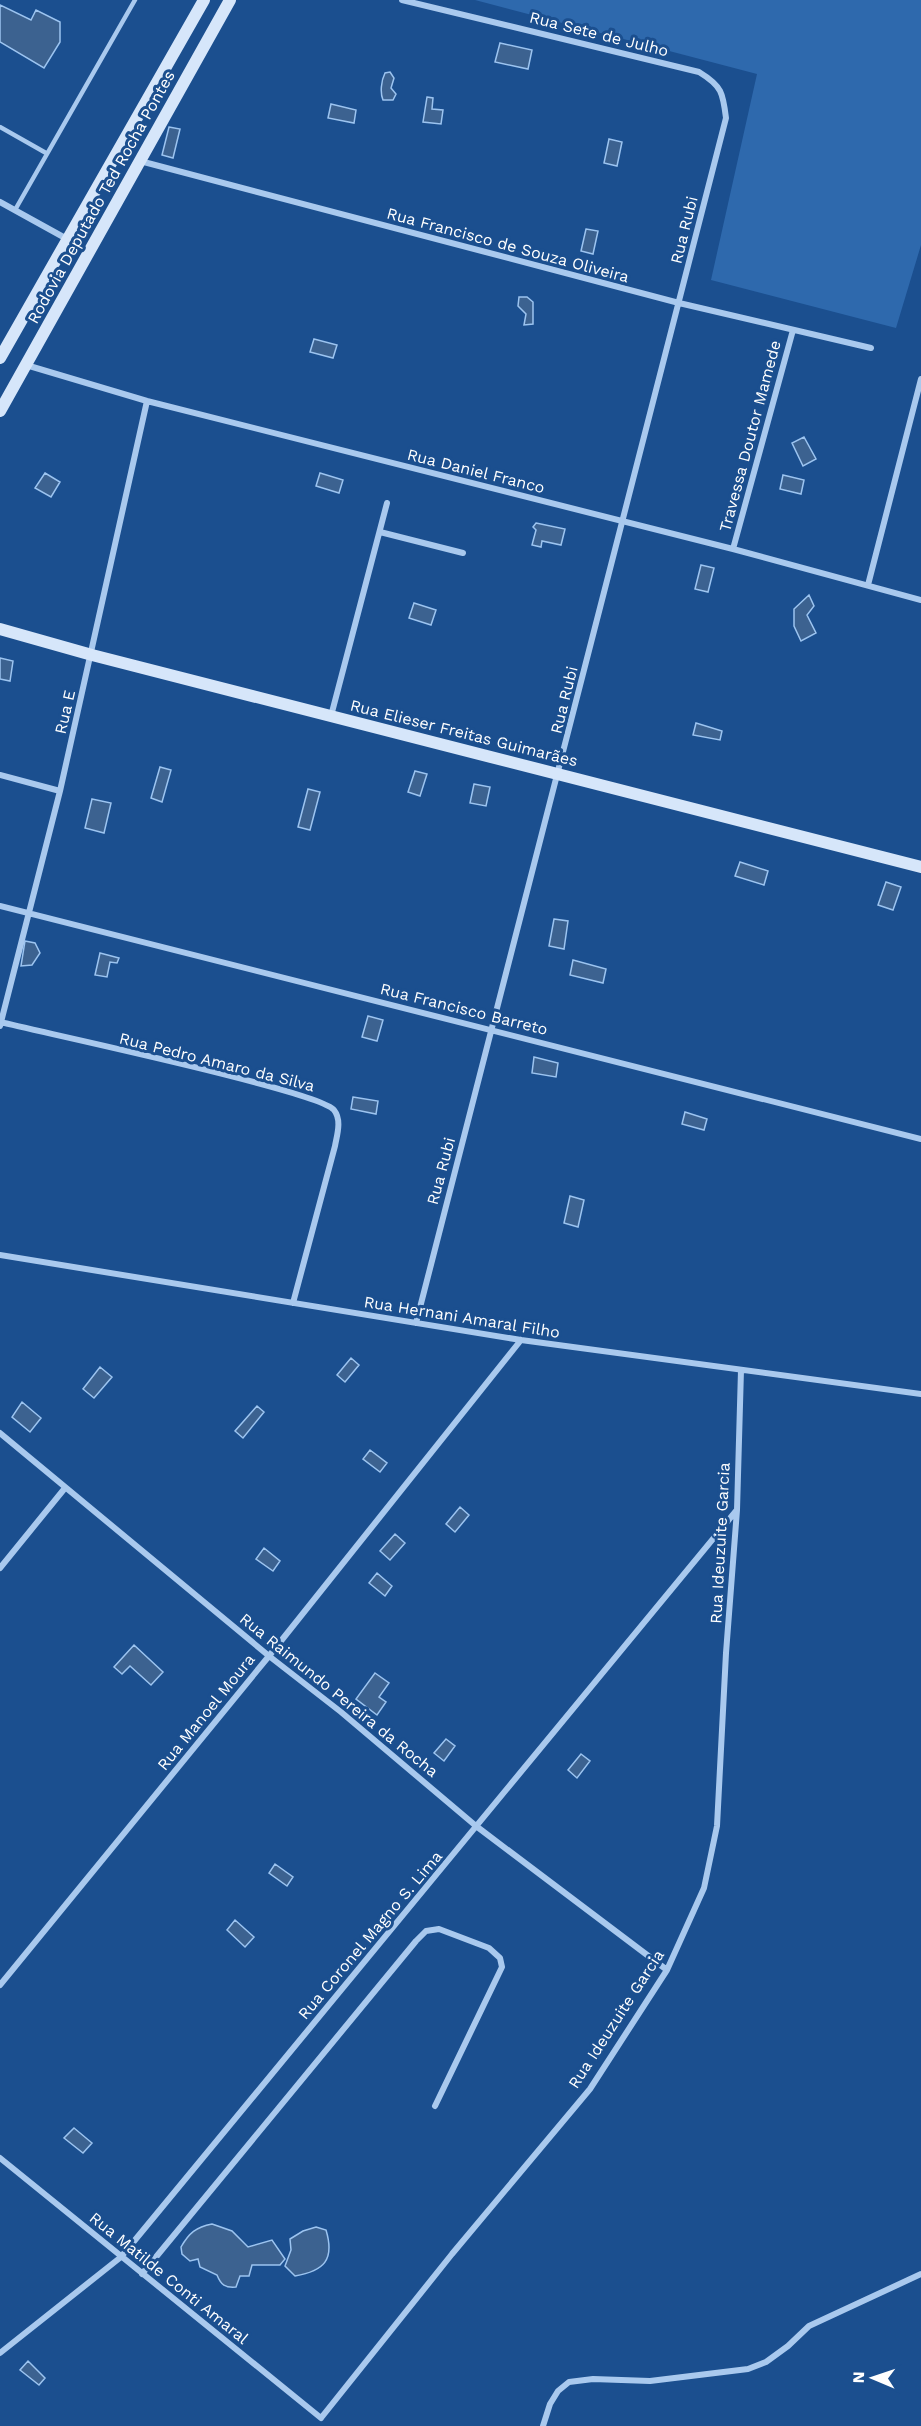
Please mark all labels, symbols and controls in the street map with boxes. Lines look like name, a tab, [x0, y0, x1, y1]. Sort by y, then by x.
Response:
street label: Rua Sete de Julho	[527, 8, 671, 60]
street label: Rodovia Deputado Ted Rocha Pontes	[23, 67, 179, 327]
street label: Rua Rubi	[666, 194, 702, 266]
street label: Rua Francisco de Souza Oliveira	[385, 203, 631, 287]
street label: Travessa Doutor Mamede	[715, 338, 785, 534]
street label: Rua Daniel Franco	[405, 445, 547, 497]
street label: Rua Rubi	[546, 664, 582, 736]
street label: Rua E	[51, 688, 79, 736]
street label: Rua Elieser Freitas Guimarães	[348, 695, 580, 771]
street label: Rua Francisco Barreto	[378, 979, 550, 1039]
street label: Rua Pedro Amaro da Silva	[117, 1029, 317, 1095]
street label: Rua Rubi	[423, 1135, 459, 1207]
street label: Rua Hernani Amaral Filho	[363, 1292, 561, 1342]
street label: Rua Ideuzuite Garcia	[706, 1462, 734, 1624]
street label: Rua Raimundo Pereira da Rocha	[236, 1609, 442, 1781]
street label: Rua Manoel Moura	[153, 1650, 259, 1774]
street label: Rua Coronel Magno S. Lima	[294, 1847, 446, 2023]
street label: Rua Ideuzuite Garcia	[564, 1946, 668, 2092]
street label: Rua Matilde Conti Amaral	[86, 2208, 252, 2348]
north arrow	[843, 2348, 903, 2408]
text: N	[849, 2371, 868, 2384]

